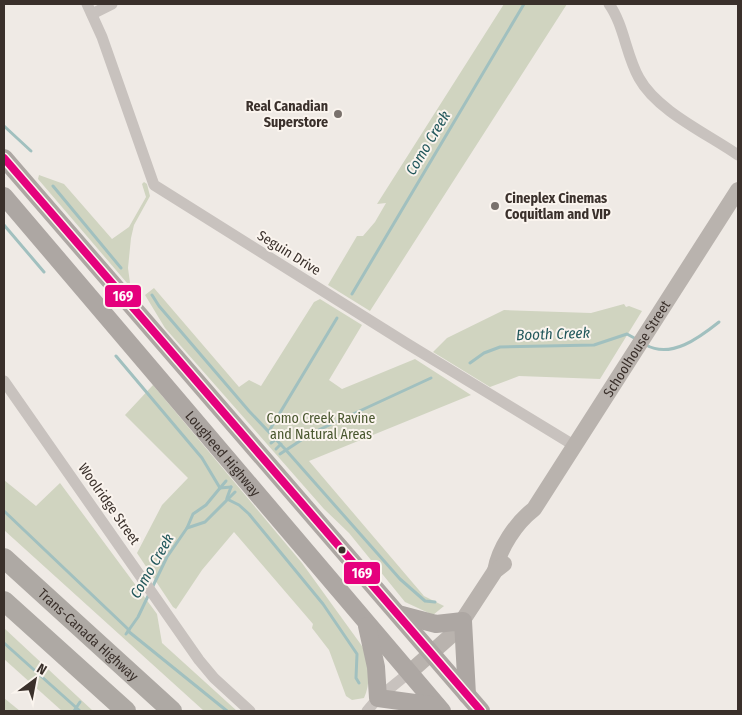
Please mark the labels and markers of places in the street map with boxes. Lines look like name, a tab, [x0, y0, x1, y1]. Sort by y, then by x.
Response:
place label: Real Canadian Superstore	[246, 98, 328, 131]
marker: Real Canadian Superstore	[332, 108, 344, 120]
place label: Cineplex Cinemas Coquitlam and VIP	[505, 190, 611, 223]
marker: Cineplex Cinemas Coquitlam and VIP	[489, 200, 501, 212]
unlabelled marker	[337, 545, 347, 555]

